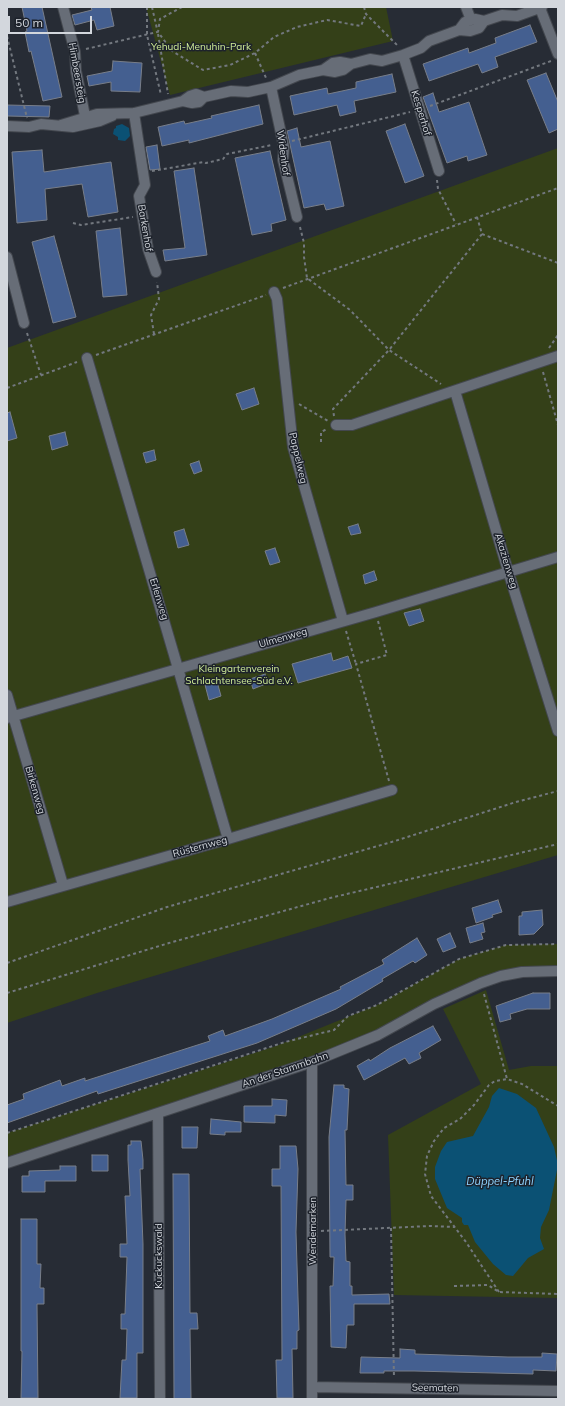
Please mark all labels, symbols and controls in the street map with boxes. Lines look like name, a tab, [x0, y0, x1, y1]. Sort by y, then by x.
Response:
scale bar	[10, 8, 94, 34]
text: 50 m	[15, 15, 43, 30]
park label: Yehudi-Menuhin-Park	[151, 41, 251, 53]
street label: Himbeersteig	[66, 42, 88, 104]
street label: Kesperhof	[408, 89, 434, 137]
street label: Widenhof	[274, 130, 292, 176]
street label: Barkenhof	[135, 203, 155, 253]
street label: Pappelweg	[286, 431, 310, 485]
street label: Akazienweg	[492, 532, 520, 590]
street label: Erlenweg	[147, 577, 171, 621]
street label: Ulmenweg	[257, 625, 309, 651]
park label: Kleingartenverein Schlachtensee-Süd e.V.	[185, 663, 293, 686]
street label: Birkenweg	[22, 765, 48, 815]
street label: Rüsternweg	[171, 834, 229, 860]
street label: An der Stammbahn	[240, 1050, 330, 1090]
water label: Düppel-Pfuhl	[466, 1175, 534, 1189]
street label: Wendemarken	[307, 1197, 319, 1265]
street label: Kuckuckswald	[153, 1223, 165, 1289]
street label: Seematen	[412, 1382, 458, 1394]

